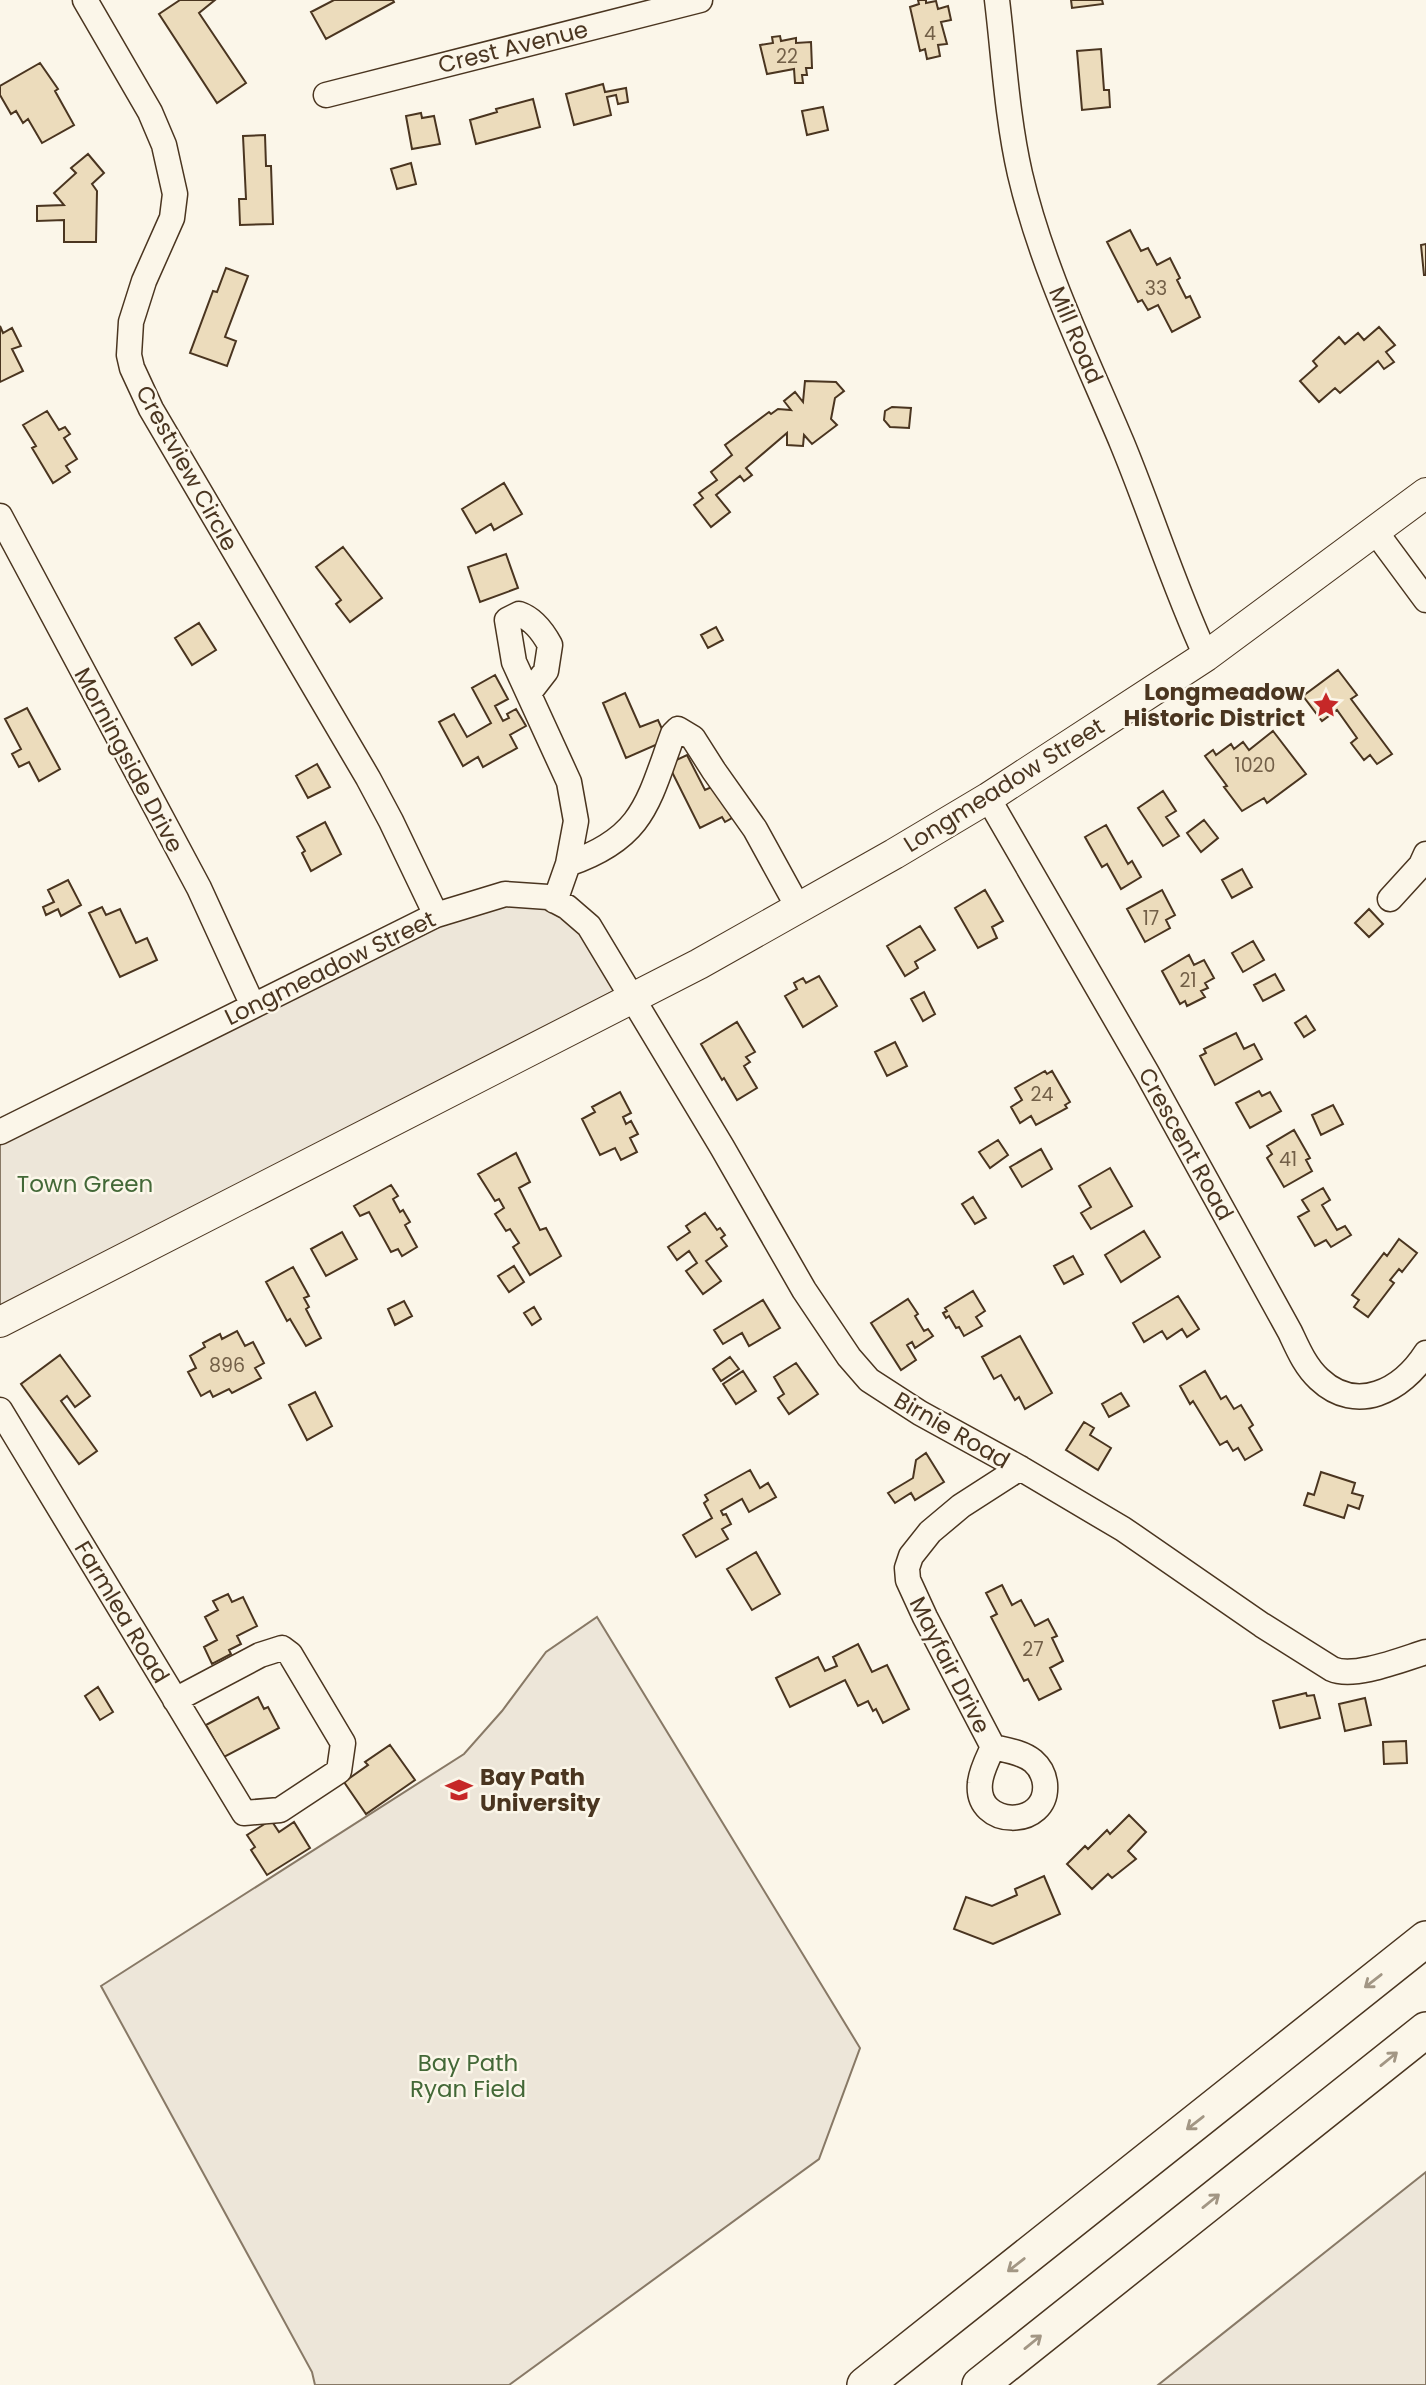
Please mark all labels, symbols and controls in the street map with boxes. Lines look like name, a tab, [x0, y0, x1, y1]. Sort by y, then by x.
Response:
street label: Crest Avenue	[435, 13, 591, 81]
house number: 4	[924, 20, 936, 47]
house number: 22	[776, 43, 798, 70]
house number: 33	[1145, 275, 1167, 302]
street label: Mill Road	[1041, 281, 1111, 389]
street label: Crestview Circle	[128, 379, 246, 557]
street label: Morningside Drive	[67, 662, 191, 858]
place label: Longmeadow Historic District	[1124, 676, 1305, 734]
place icon: Longmeadow Historic District	[1311, 690, 1341, 720]
street label: Longmeadow Street	[898, 710, 1110, 860]
house number: 1020	[1235, 752, 1275, 779]
street label: Longmeadow Street	[219, 903, 441, 1033]
house number: 17	[1143, 905, 1159, 932]
house number: 21	[1179, 967, 1197, 994]
street label: Crescent Road	[1131, 1062, 1241, 1226]
house number: 24	[1031, 1081, 1053, 1108]
house number: 41	[1279, 1146, 1297, 1173]
park label: Town Green	[17, 1168, 153, 1200]
house number: 896	[209, 1352, 245, 1379]
street label: Birnie Road	[888, 1384, 1016, 1476]
street label: Farmlea Road	[67, 1535, 177, 1689]
street label: Mayfair Drive	[902, 1591, 998, 1739]
house number: 27	[1022, 1636, 1044, 1663]
place label: Bay Path University	[480, 1761, 601, 1819]
school or university icon: Bay Path University	[444, 1775, 474, 1805]
one-way arrow	[1364, 1974, 1382, 1989]
park label: Bay Path Ryan Field	[410, 2047, 526, 2105]
one-way arrow	[1380, 2051, 1398, 2067]
one-way arrow	[1186, 2115, 1204, 2131]
one-way arrow	[1202, 2193, 1220, 2208]
one-way arrow	[1008, 2257, 1026, 2272]
one-way arrow	[1024, 2335, 1042, 2350]

